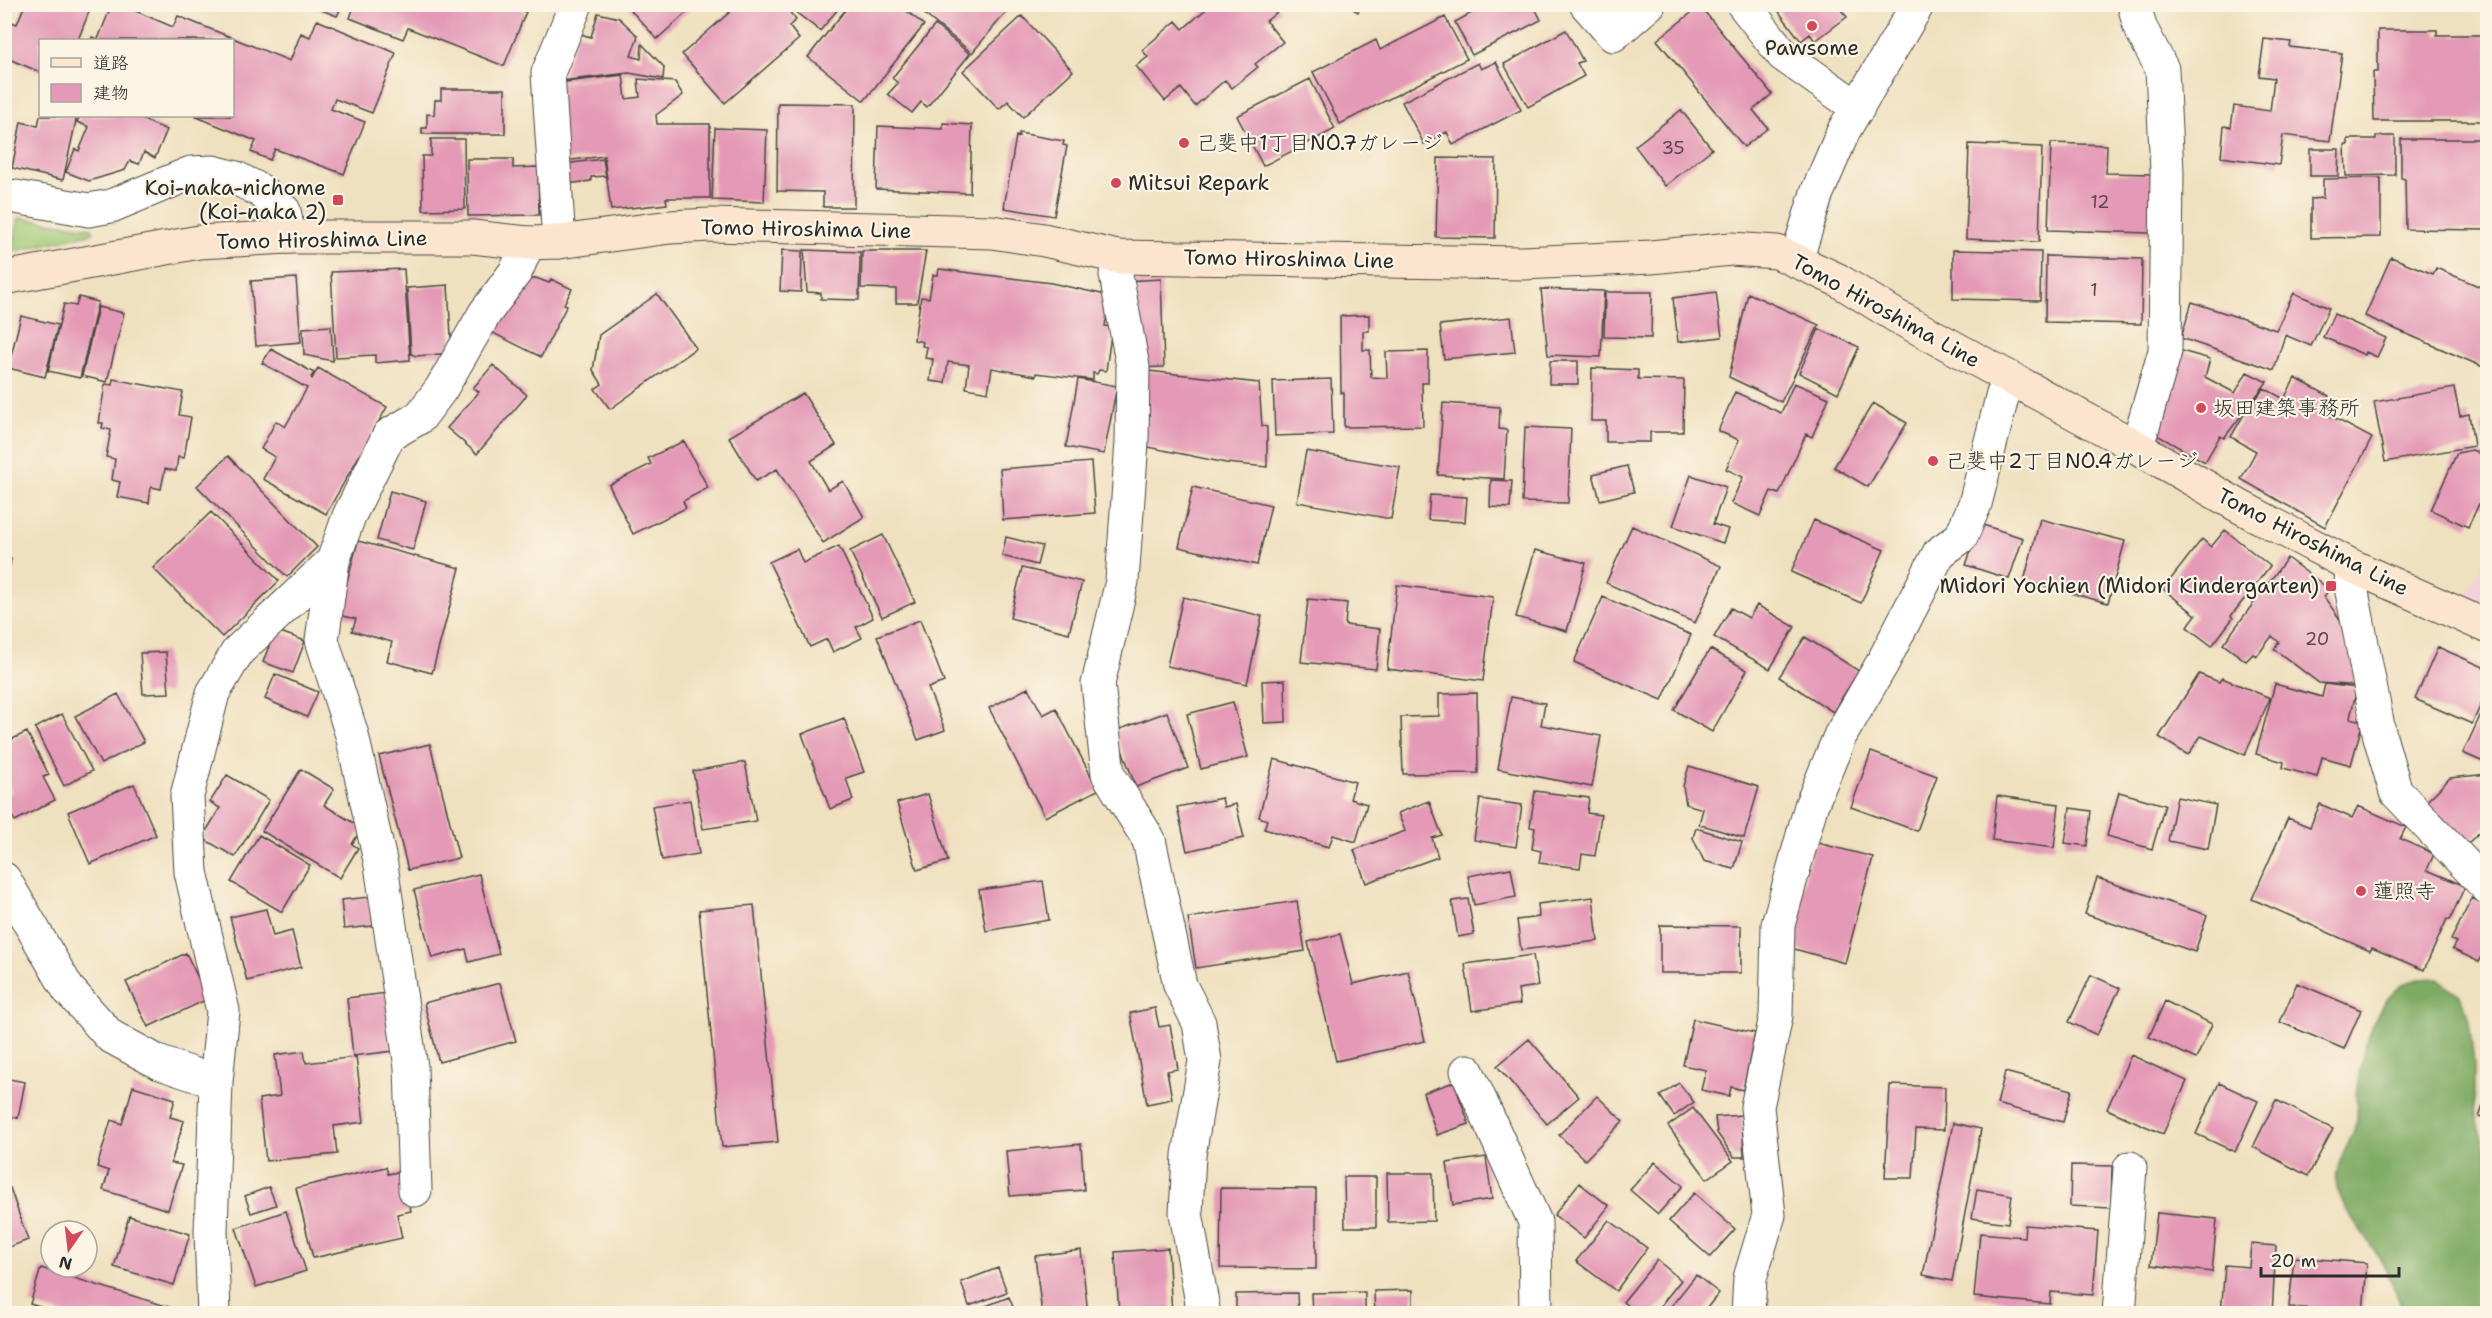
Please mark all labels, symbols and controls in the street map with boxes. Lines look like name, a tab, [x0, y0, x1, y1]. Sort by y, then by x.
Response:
marker: Pawsome	[1805, 19, 1819, 33]
place label: Pawsome	[1765, 34, 1859, 62]
legend	[39, 39, 234, 117]
text: 道路	[93, 51, 129, 75]
text: 建物	[93, 81, 129, 105]
place label: 己斐中1丁目NO.7ガレージ	[1196, 129, 1442, 157]
marker: 己斐中1丁目NO.7ガレージ	[1177, 136, 1191, 150]
house number: 35	[1661, 136, 1685, 160]
place label: Mitsui Repark	[1128, 169, 1270, 197]
place label: Koi-naka-nichome (Koi-naka 2)	[144, 174, 326, 226]
marker: Mitsui Repark	[1109, 176, 1123, 190]
house number: 12	[2090, 190, 2110, 214]
marker: Koi-naka-nichome (Koi-naka 2)	[331, 193, 345, 207]
street label: Tomo Hiroshima Line	[700, 213, 912, 245]
street label: Tomo Hiroshima Line	[216, 224, 428, 256]
street label: Tomo Hiroshima Line	[1183, 243, 1395, 275]
street label: Tomo Hiroshima Line	[1787, 248, 1985, 374]
house number: 1	[2090, 278, 2098, 302]
place label: 坂田建築事務所	[2213, 394, 2360, 422]
marker: 坂田建築事務所	[2194, 401, 2208, 415]
place label: 己斐中2丁目NO.4ガレージ	[1945, 447, 2198, 475]
marker: 己斐中2丁目NO.4ガレージ	[1926, 454, 1940, 468]
street label: Tomo Hiroshima Line	[2213, 482, 2413, 602]
place label: Midori Yochien (Midori Kindergarten)	[1939, 572, 2319, 600]
marker: Midori Yochien (Midori Kindergarten)	[2324, 579, 2338, 593]
house number: 20	[2305, 627, 2329, 651]
place label: 蓮照寺	[2373, 877, 2436, 905]
marker: 蓮照寺	[2354, 884, 2368, 898]
north arrow	[39, 1219, 99, 1279]
scale bar	[2261, 1240, 2399, 1278]
text: 20 m	[2270, 1249, 2316, 1273]
text: N	[57, 1251, 74, 1275]

